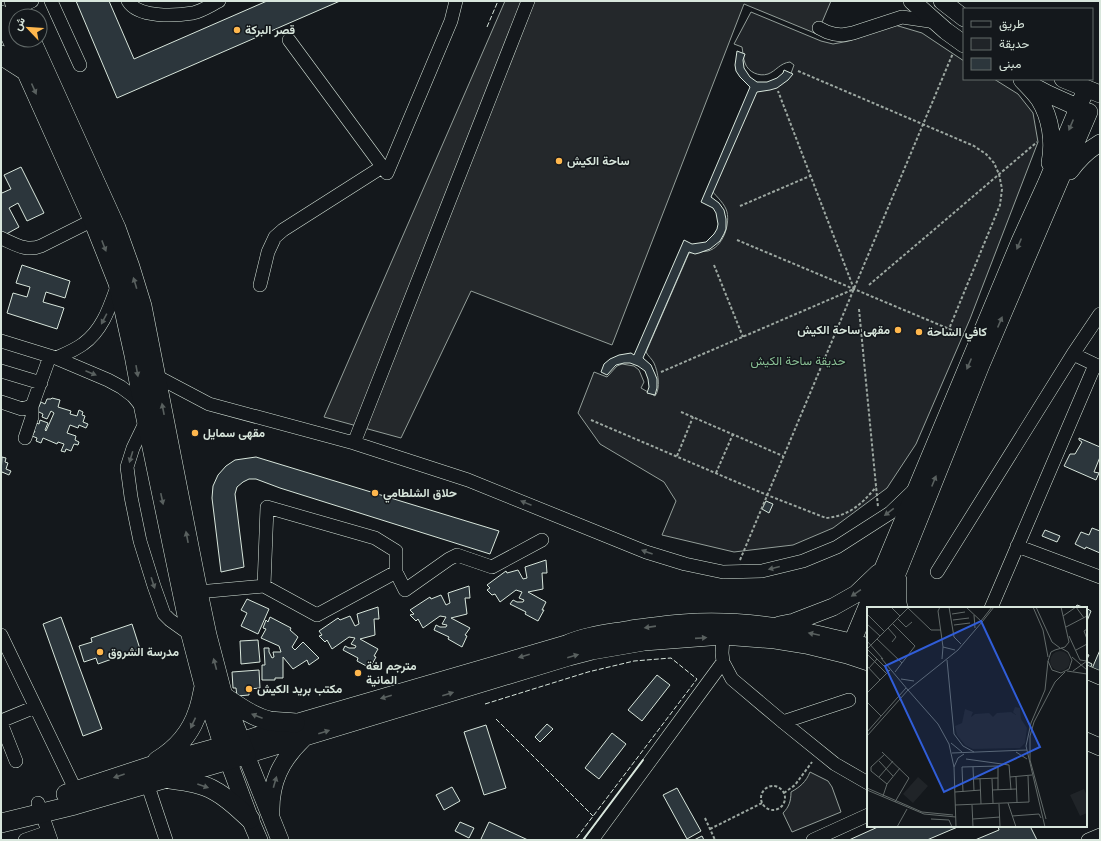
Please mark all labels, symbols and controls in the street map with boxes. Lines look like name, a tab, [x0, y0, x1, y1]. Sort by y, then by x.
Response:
north arrow	[8, 8, 48, 48]
legend	[963, 8, 1093, 80]
text: ش	[9, 14, 28, 33]
text: طريق	[999, 15, 1025, 32]
place label: قصر البركة	[245, 21, 296, 38]
marker: قصر البركة	[232, 25, 242, 35]
text: حديقة	[999, 35, 1029, 52]
text: مبنى	[999, 55, 1021, 72]
one-way arrow	[32, 83, 38, 95]
one-way arrow	[1068, 119, 1074, 130]
place label: ساحة الكيش	[567, 152, 630, 169]
marker: ساحة الكيش	[554, 156, 564, 166]
one-way arrow	[1016, 238, 1022, 249]
one-way arrow	[101, 240, 107, 252]
one-way arrow	[132, 276, 138, 288]
one-way arrow	[101, 314, 107, 325]
one-way arrow	[997, 316, 1003, 328]
place label: مقهى ساحة الكيش	[797, 321, 890, 338]
place label: كافي الساحة	[927, 323, 988, 342]
marker: مقهى ساحة الكيش	[893, 325, 903, 335]
marker: كافي الساحة	[914, 327, 924, 337]
park label: حديقة ساحة الكيش	[750, 352, 846, 369]
one-way arrow	[966, 358, 972, 369]
one-way arrow	[134, 365, 140, 378]
one-way arrow	[86, 370, 97, 376]
one-way arrow	[159, 403, 165, 416]
place label: مقهى سمايل	[203, 424, 266, 441]
marker: مقهى سمايل	[190, 428, 200, 438]
one-way arrow	[127, 451, 133, 463]
one-way arrow	[932, 475, 938, 487]
place label: حلاق الشلطامي	[383, 484, 457, 503]
marker: حلاق الشلطامي	[370, 488, 380, 498]
one-way arrow	[160, 493, 166, 505]
one-way arrow	[520, 500, 532, 506]
one-way arrow	[884, 508, 895, 516]
one-way arrow	[184, 531, 190, 543]
one-way arrow	[640, 548, 652, 554]
one-way arrow	[767, 566, 780, 572]
one-way arrow	[150, 577, 156, 589]
one-way arrow	[850, 589, 861, 597]
inset map	[867, 607, 1087, 827]
one-way arrow	[644, 624, 656, 630]
one-way arrow	[808, 630, 820, 636]
one-way arrow	[695, 634, 707, 641]
place label: مدرسة الشروق	[108, 643, 180, 660]
marker: مدرسة الشروق	[95, 647, 105, 657]
one-way arrow	[518, 653, 530, 659]
one-way arrow	[567, 653, 579, 659]
place label: مترجم لغة المانية	[366, 657, 417, 688]
one-way arrow	[212, 658, 218, 670]
marker: مترجم لغة المانية	[353, 668, 363, 678]
place label: مكتب بريد الكيش	[257, 680, 343, 697]
marker: مكتب بريد الكيش	[244, 684, 254, 694]
one-way arrow	[442, 691, 454, 697]
one-way arrow	[380, 694, 392, 700]
one-way arrow	[251, 713, 263, 719]
one-way arrow	[190, 717, 196, 728]
one-way arrow	[318, 729, 330, 735]
one-way arrow	[113, 774, 125, 780]
one-way arrow	[272, 775, 278, 787]
one-way arrow	[197, 783, 209, 789]

